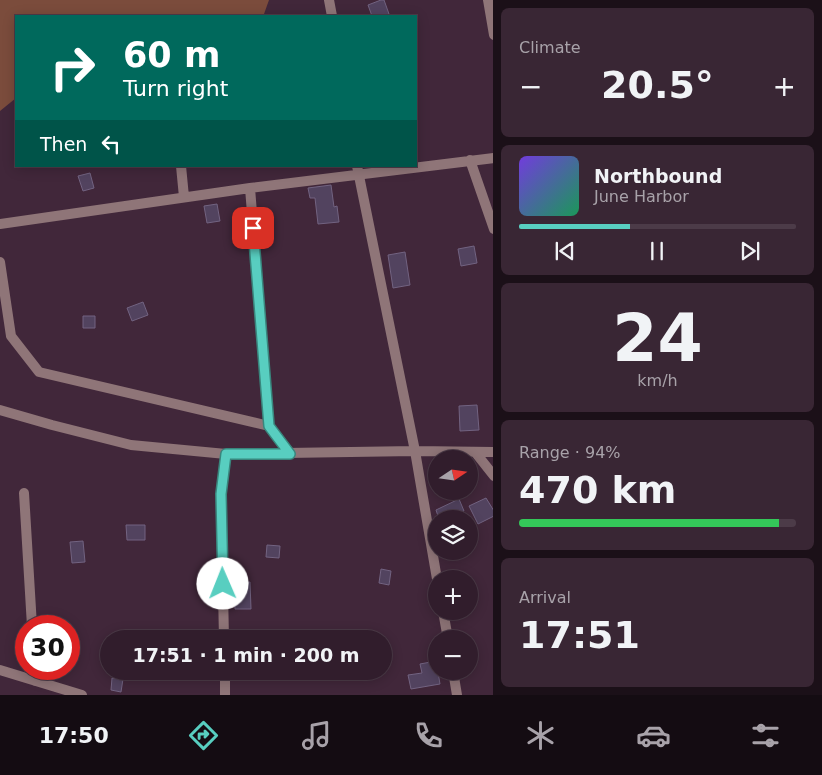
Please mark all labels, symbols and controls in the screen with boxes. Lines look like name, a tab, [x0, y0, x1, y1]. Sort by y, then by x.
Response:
icon: right	[40, 35, 105, 100]
text: 60 m	[123, 35, 220, 75]
text: Climate	[519, 38, 581, 57]
text: 20.5°	[601, 63, 714, 107]
text: −	[519, 70, 542, 103]
text: +	[773, 70, 796, 103]
text: Turn right	[123, 76, 228, 101]
icon: left	[97, 130, 125, 158]
text: Then	[40, 133, 87, 155]
text: Northbound	[594, 165, 722, 187]
text: June Harbor	[594, 187, 689, 206]
pin	[232, 207, 274, 249]
icon: arrive	[239, 214, 267, 242]
icon: previous	[551, 237, 579, 265]
icon: pause	[643, 237, 671, 265]
icon: next	[736, 237, 764, 265]
text: 24	[612, 301, 703, 376]
text: km/h	[637, 371, 678, 390]
text: Range · 94%	[519, 443, 621, 462]
north arrow	[428, 450, 478, 500]
map controls	[428, 450, 478, 680]
text: 470 km	[519, 468, 676, 512]
button: layers	[428, 510, 478, 560]
position arrow	[196, 557, 248, 609]
button: +	[428, 570, 478, 620]
text: Arrival	[519, 588, 571, 607]
text: 17:51	[519, 613, 640, 657]
speed limit sign: 30	[15, 615, 80, 680]
button: −	[428, 630, 478, 680]
text: 17:51 · 1 min · 200 m	[132, 644, 360, 666]
icon: directions	[186, 718, 221, 753]
icon: music	[299, 718, 334, 753]
icon: phone	[411, 718, 446, 753]
icon: climate	[523, 718, 558, 753]
icon: car	[636, 718, 671, 753]
icon: filters	[748, 718, 783, 753]
text: 17:50	[39, 723, 109, 748]

